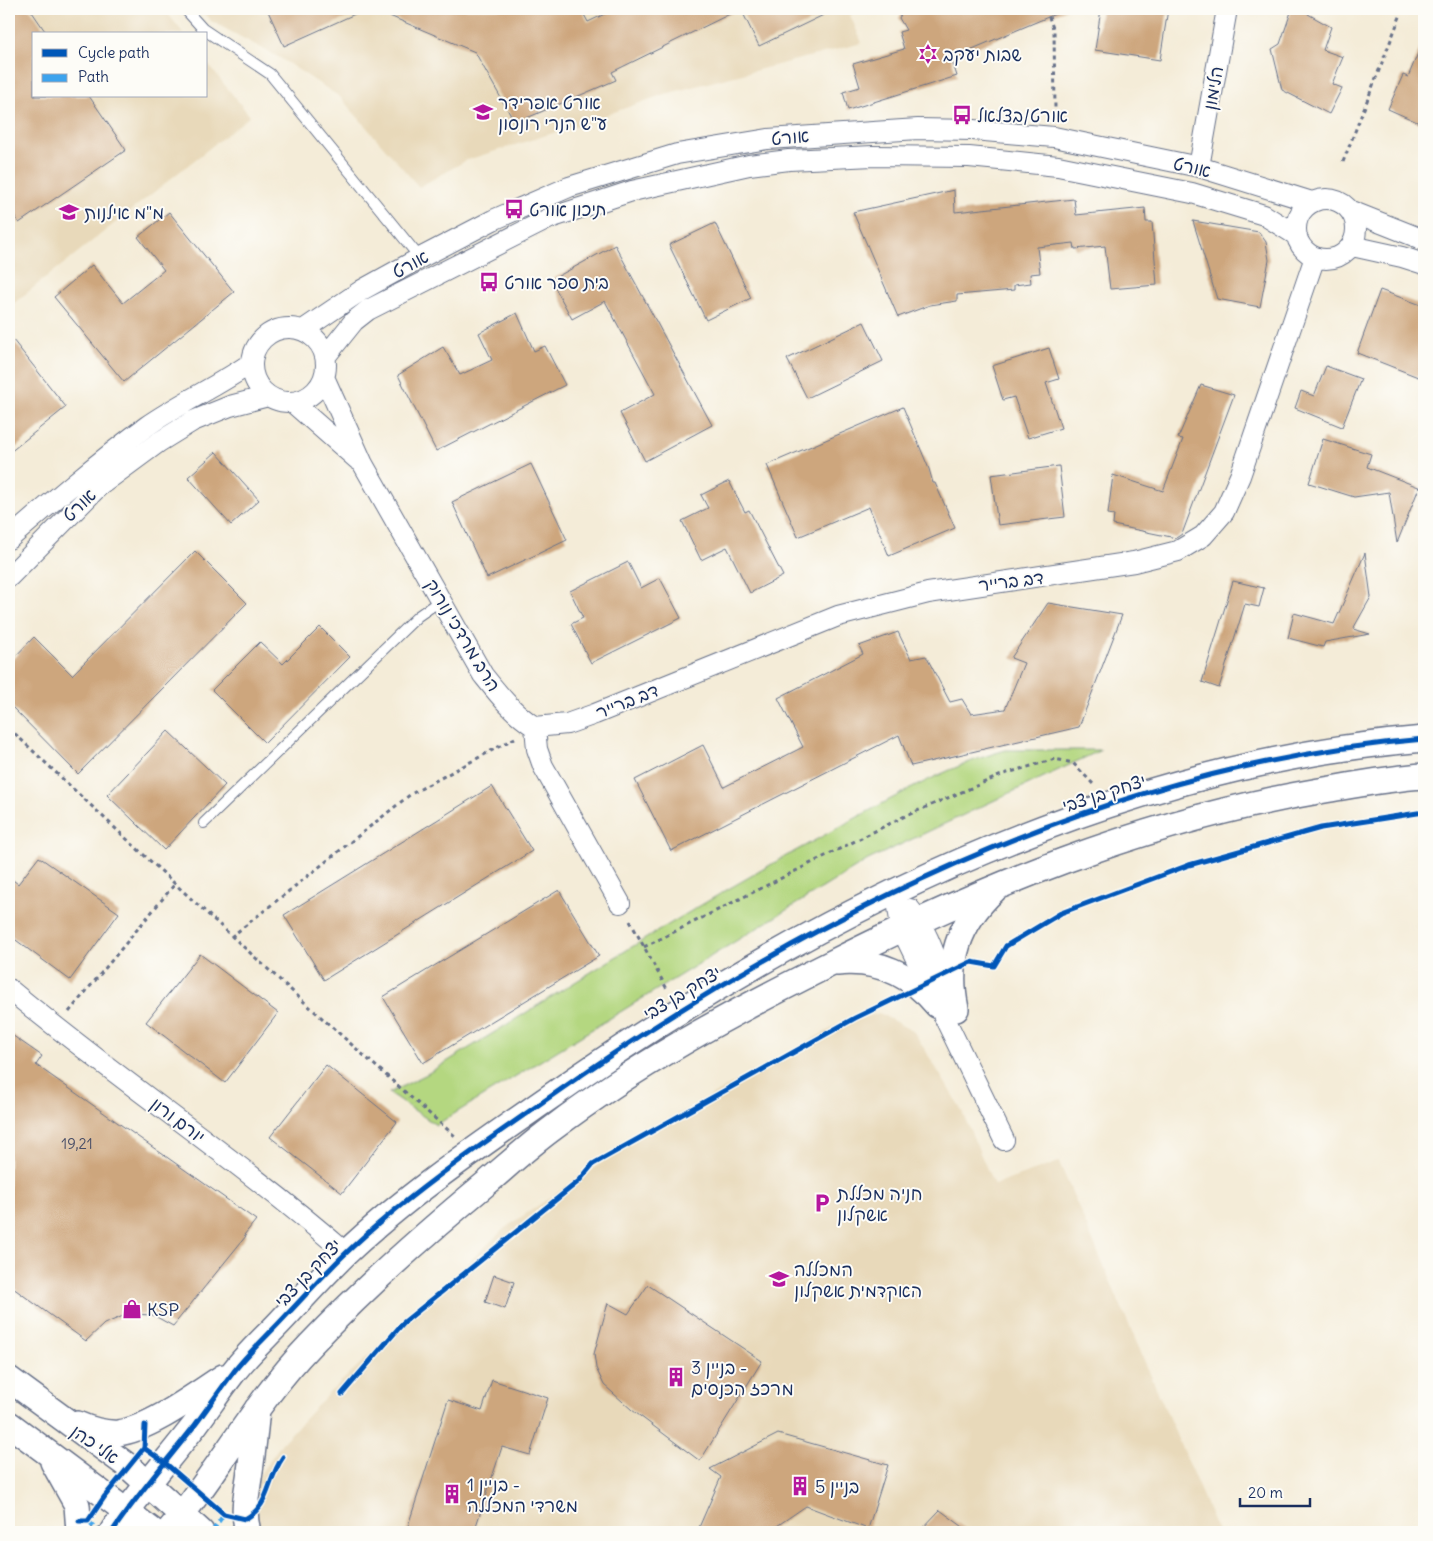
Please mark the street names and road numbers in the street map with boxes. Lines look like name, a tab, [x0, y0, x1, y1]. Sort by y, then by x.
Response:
street label: הלימון	[1198, 64, 1228, 112]
street label: אורט	[770, 124, 810, 150]
street label: אורט	[1171, 152, 1213, 183]
street label: אורט	[388, 245, 432, 283]
street label: אורט	[57, 483, 101, 527]
street label: דב ברייר	[977, 566, 1045, 596]
street label: הרב מרדכי נורוק	[420, 575, 506, 695]
street label: דב ברייר	[592, 678, 662, 724]
street label: יצחק בן צבי	[1059, 769, 1149, 817]
street label: יצחק בן צבי	[639, 961, 725, 1025]
street label: יורם ורון	[146, 1092, 210, 1148]
street label: יצחק בן צבי	[270, 1234, 346, 1312]
street label: אלי כהן	[66, 1419, 124, 1469]

